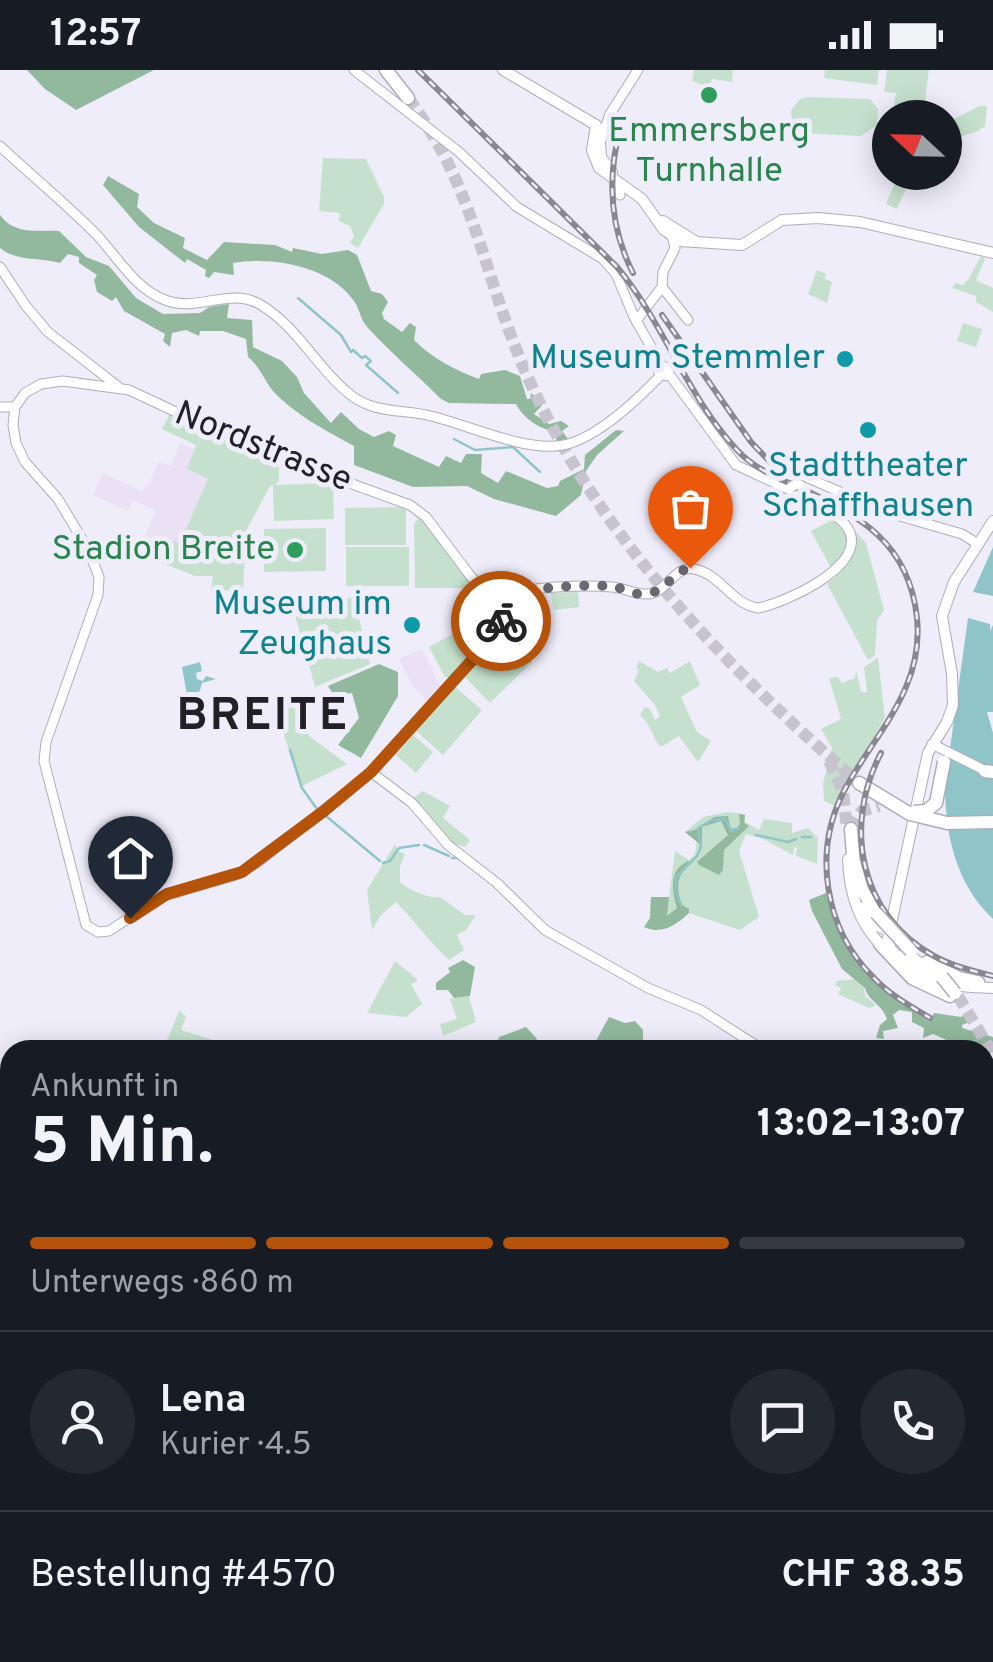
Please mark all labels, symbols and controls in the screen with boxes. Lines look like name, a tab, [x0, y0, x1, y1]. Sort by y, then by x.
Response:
text: 12:57	[50, 11, 141, 60]
marker: Emmersberg Turnhalle	[698, 84, 720, 106]
north arrow	[872, 100, 962, 190]
map controls	[872, 100, 962, 190]
place label: Emmersberg Turnhalle	[608, 110, 810, 194]
place label: Museum Stemmler	[530, 337, 825, 381]
marker: Museum Stemmler	[834, 348, 856, 370]
street label: Nordstrasse	[168, 393, 358, 503]
marker: Stadttheater Schaffhausen	[857, 419, 879, 441]
place label: Stadttheater Schaffhausen	[762, 445, 974, 529]
pin	[648, 466, 733, 569]
icon: bag	[663, 481, 718, 536]
place label: Stadion Breite	[52, 528, 275, 572]
marker: Stadion Breite	[284, 539, 306, 561]
courier	[451, 571, 551, 671]
place label: Museum im Zeughaus	[213, 583, 392, 667]
icon: bike	[474, 594, 529, 649]
marker: Museum im Zeughaus	[401, 614, 423, 636]
district label: BREITE	[176, 689, 350, 746]
pin	[88, 816, 173, 919]
icon: home	[103, 831, 158, 886]
text: Ankunft in	[30, 1068, 179, 1108]
text: 13:02–13:07	[757, 1101, 965, 1150]
text: 5 Min.	[30, 1104, 214, 1186]
text: Unterwegs · 860 m	[30, 1264, 294, 1304]
button: person	[30, 1369, 135, 1474]
button: chat	[730, 1369, 835, 1474]
button: phone	[860, 1369, 965, 1474]
text: Lena	[160, 1377, 247, 1426]
text: Kurier · 4.5	[160, 1426, 312, 1466]
text: Bestellung #4570	[30, 1552, 337, 1601]
text: CHF 38.35	[781, 1552, 965, 1601]

